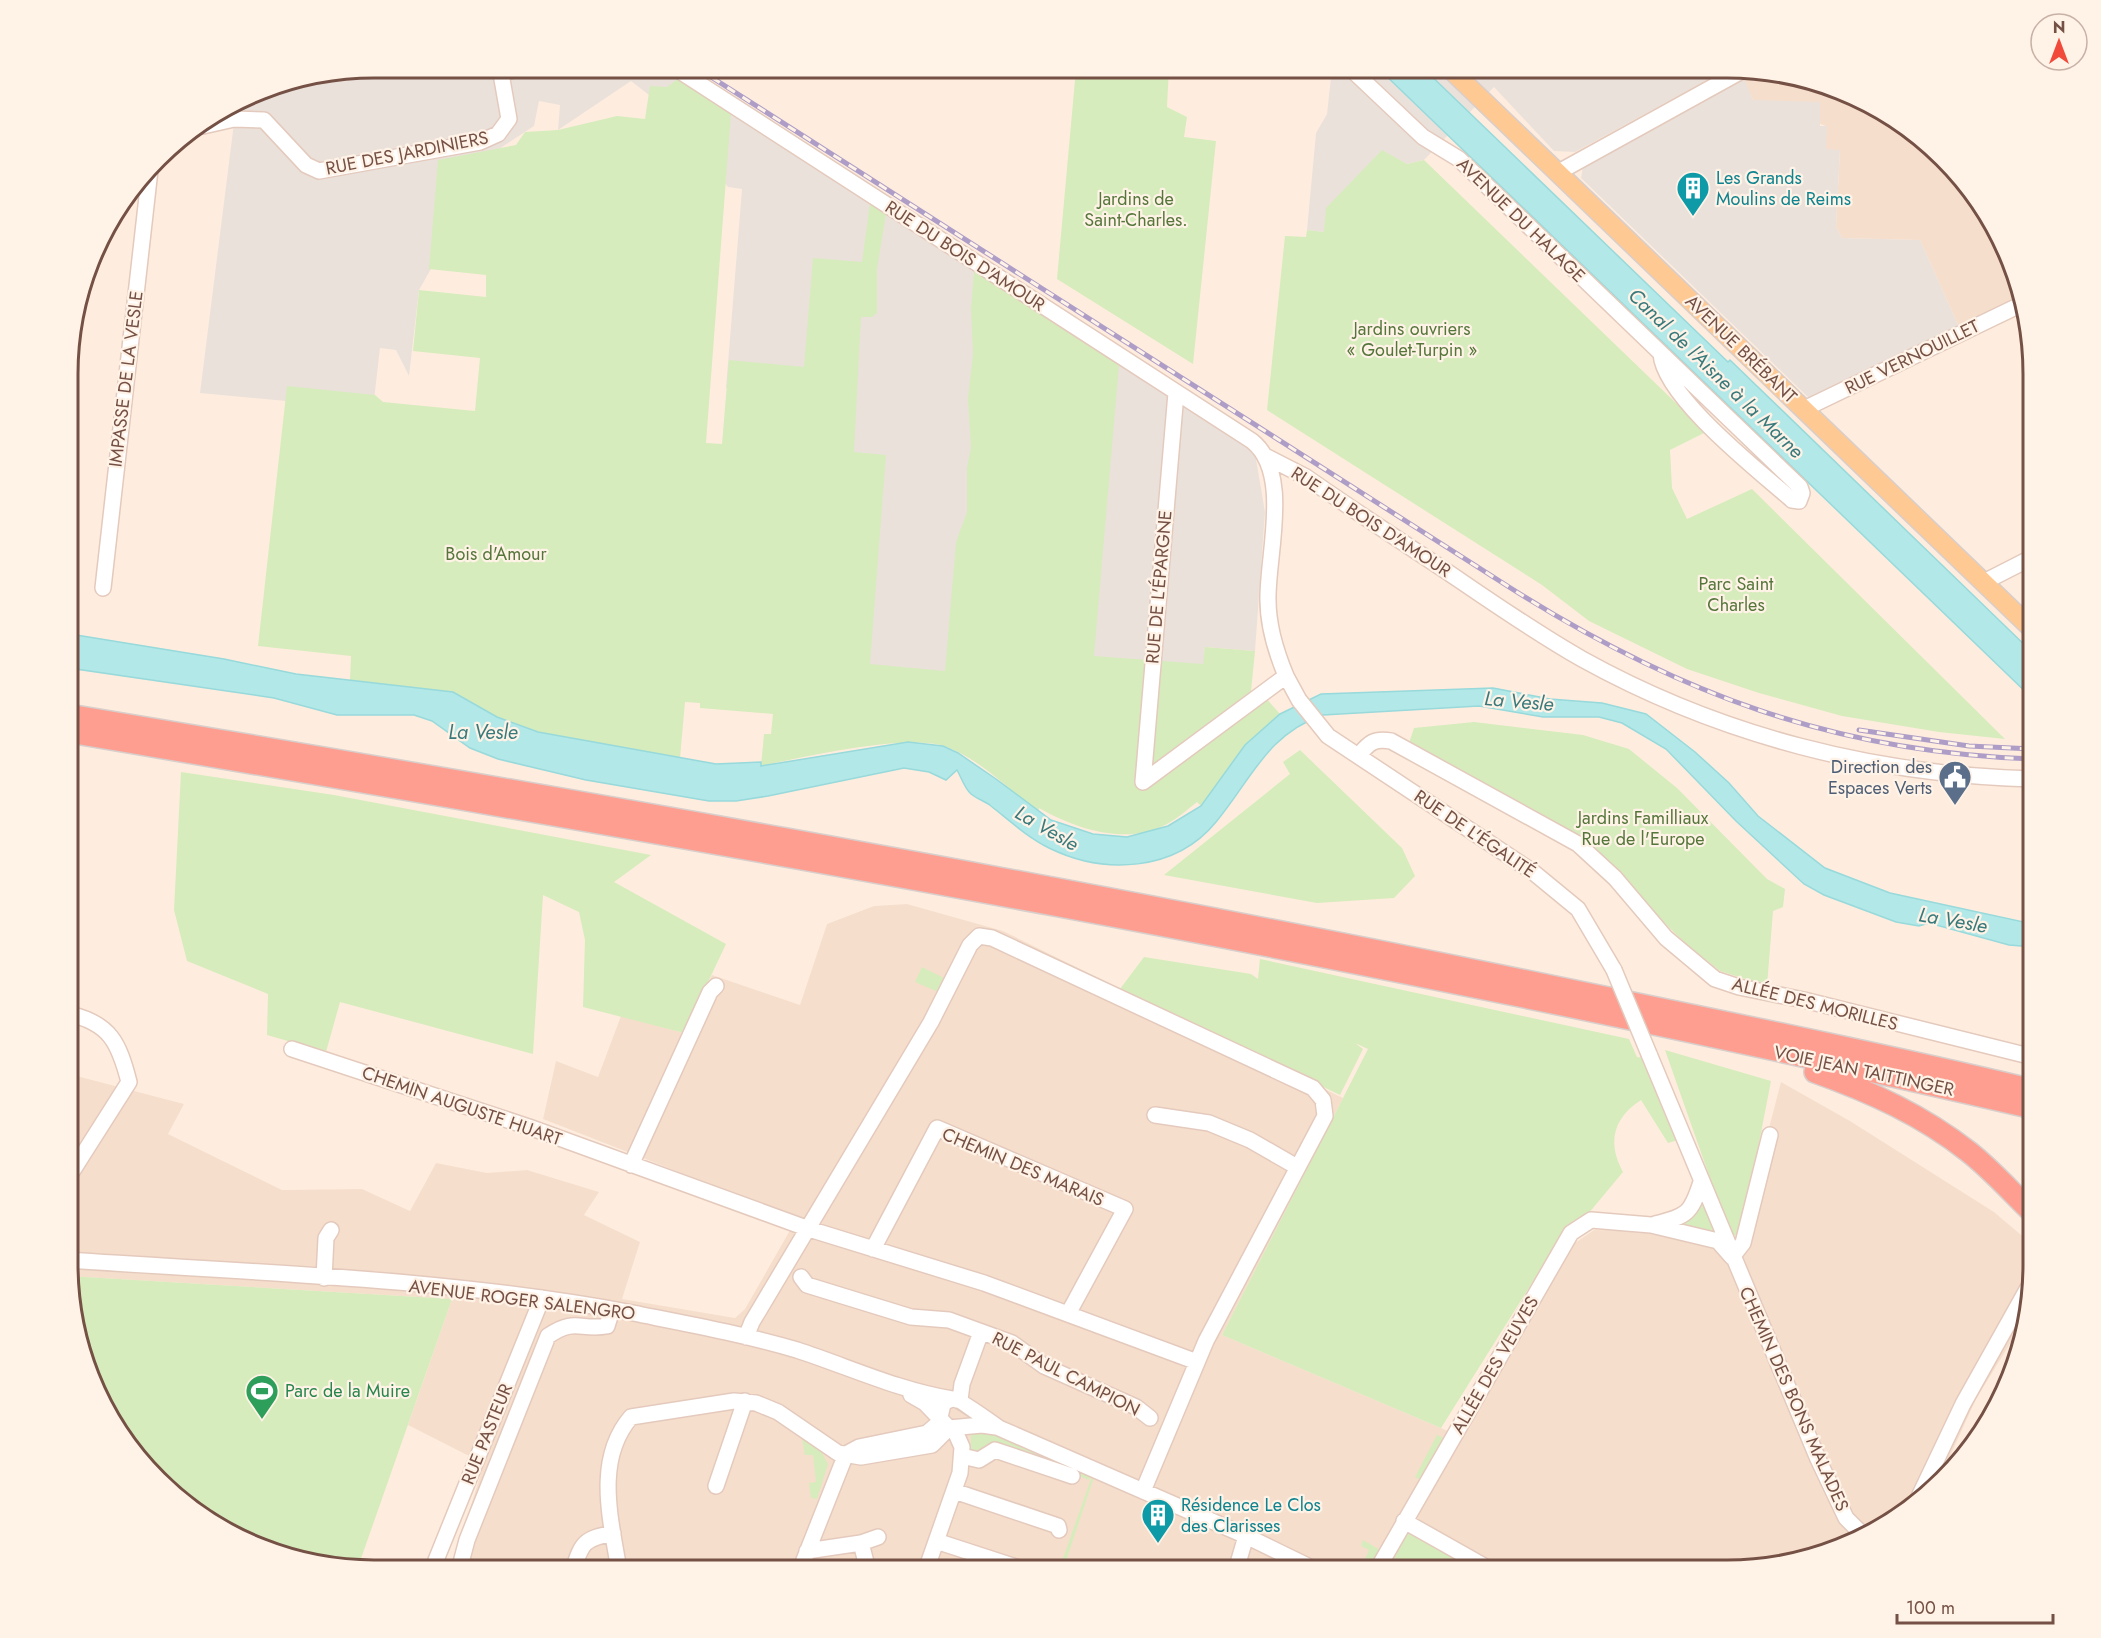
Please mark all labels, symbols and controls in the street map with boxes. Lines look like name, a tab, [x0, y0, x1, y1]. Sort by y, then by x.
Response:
north arrow	[2029, 12, 2089, 72]
text: N	[2053, 16, 2065, 39]
street label: RUE DES JARDINIERS	[323, 124, 491, 182]
street label: AVENUE DU HALAGE	[1451, 152, 1591, 288]
place label: Les Grands Moulins de Reims	[1716, 165, 1851, 212]
building icon: Les Grands Moulins de Reims	[1675, 170, 1711, 217]
park label: Jardins de Saint-Charles.	[1084, 186, 1188, 233]
street label: RUE DU BOIS D'AMOUR	[880, 194, 1050, 318]
water label: Canal de l'Aisne à la Marne	[1621, 282, 1810, 465]
street label: IMPASSE DE LA VESLE	[102, 289, 150, 469]
street label: AVENUE BRÉBANT	[1679, 289, 1803, 410]
street label: RUE VERNOUILLET	[1840, 313, 1984, 401]
park label: Jardins ouvriers « Goulet-Turpin »	[1347, 316, 1477, 363]
street label: RUE DU BOIS D'AMOUR	[1286, 460, 1456, 584]
street label: RUE DE L'ÉPARGNE	[1139, 509, 1179, 665]
park label: Bois d'Amour	[445, 541, 547, 567]
park label: Parc Saint Charles	[1699, 571, 1774, 618]
water label: La Vesle	[1483, 684, 1555, 719]
water label: La Vesle	[448, 718, 518, 747]
place label: Direction des Espaces Verts	[1828, 754, 1932, 801]
public building icon: Direction des Espaces Verts	[1937, 759, 1973, 806]
street label: RUE DE L'ÉGALITÉ	[1409, 784, 1541, 884]
water label: La Vesle	[1009, 799, 1084, 858]
park label: Jardins Familliaux Rue de l'Europe	[1576, 805, 1709, 852]
water label: La Vesle	[1916, 900, 1990, 941]
street label: ALLÉE DES MORILLES	[1729, 971, 1901, 1037]
street label: VOIE JEAN TAITTINGER	[1772, 1039, 1956, 1103]
street label: CHEMIN AUGUSTE HUART	[359, 1060, 566, 1153]
street label: CHEMIN DES MARAIS	[938, 1121, 1108, 1213]
street label: AVENUE ROGER SALENGRO	[407, 1273, 637, 1327]
street label: CHEMIN DES BONS MALADES	[1733, 1283, 1855, 1516]
street label: ALLÉE DES VEUVES	[1445, 1291, 1545, 1439]
street label: RUE PAUL CAMPION	[988, 1325, 1144, 1423]
sports icon: Parc de la Muire	[244, 1373, 280, 1420]
place label: Parc de la Muire	[285, 1378, 410, 1404]
street label: RUE PASTEUR	[455, 1380, 519, 1488]
place label: Résidence Le Clos des Clarisses	[1181, 1492, 1321, 1539]
building icon: Résidence Le Clos des Clarisses	[1140, 1497, 1176, 1544]
scale bar	[1897, 1587, 2053, 1625]
text: 100 m	[1906, 1595, 1955, 1621]

